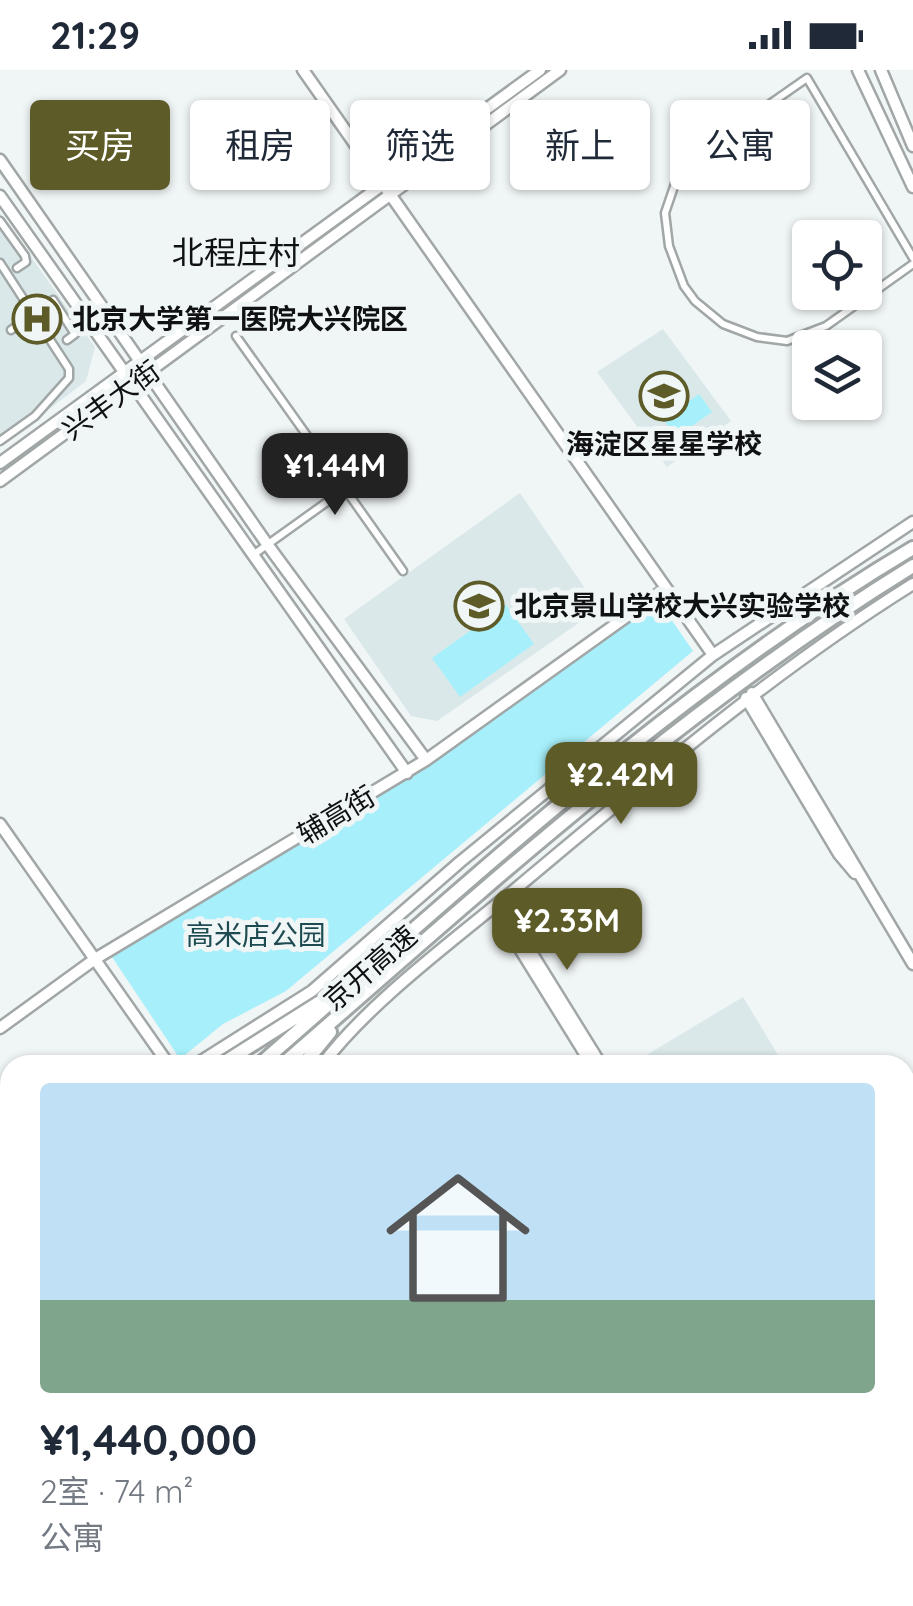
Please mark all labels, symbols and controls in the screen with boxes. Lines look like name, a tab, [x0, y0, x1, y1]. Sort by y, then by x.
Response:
text: 21:29	[50, 11, 140, 59]
chip: 买房	[30, 100, 170, 190]
chip: 租房	[190, 100, 330, 190]
chip: 筛选	[350, 100, 490, 190]
chip: 新上	[510, 100, 650, 190]
chip: 公寓	[670, 100, 810, 190]
map controls	[792, 220, 882, 420]
button: locate	[792, 220, 882, 310]
district label: 北程庄村	[172, 232, 300, 272]
hospital icon: 北京大学第一医院大兴院区	[11, 293, 63, 345]
place label: 北京大学第一医院大兴院区	[72, 301, 408, 336]
button: layers	[792, 330, 882, 420]
street label: 兴丰大街	[55, 353, 166, 447]
school or university icon: 海淀区星星学校	[638, 370, 690, 422]
place label: 海淀区星星学校	[566, 426, 762, 461]
pin: ¥1.44M	[254, 433, 416, 518]
text: ¥1.44M	[284, 445, 386, 485]
school or university icon: 北京景山学校大兴实验学校	[453, 580, 505, 632]
place label: 北京景山学校大兴实验学校	[514, 588, 850, 623]
pin: ¥2.42M	[540, 742, 702, 827]
text: ¥2.42M	[567, 754, 675, 794]
street label: 辅高街	[291, 778, 381, 851]
pin: ¥2.33M	[486, 888, 648, 973]
text: ¥2.33M	[514, 900, 620, 940]
park label: 高米店公园	[186, 917, 326, 952]
street label: 京开高速	[316, 918, 423, 1018]
icon: home	[368, 1148, 548, 1328]
text: ¥1,440,000	[40, 1413, 257, 1466]
text: 2室 · 74 m²	[40, 1471, 194, 1511]
text: 公寓	[40, 1517, 104, 1557]

